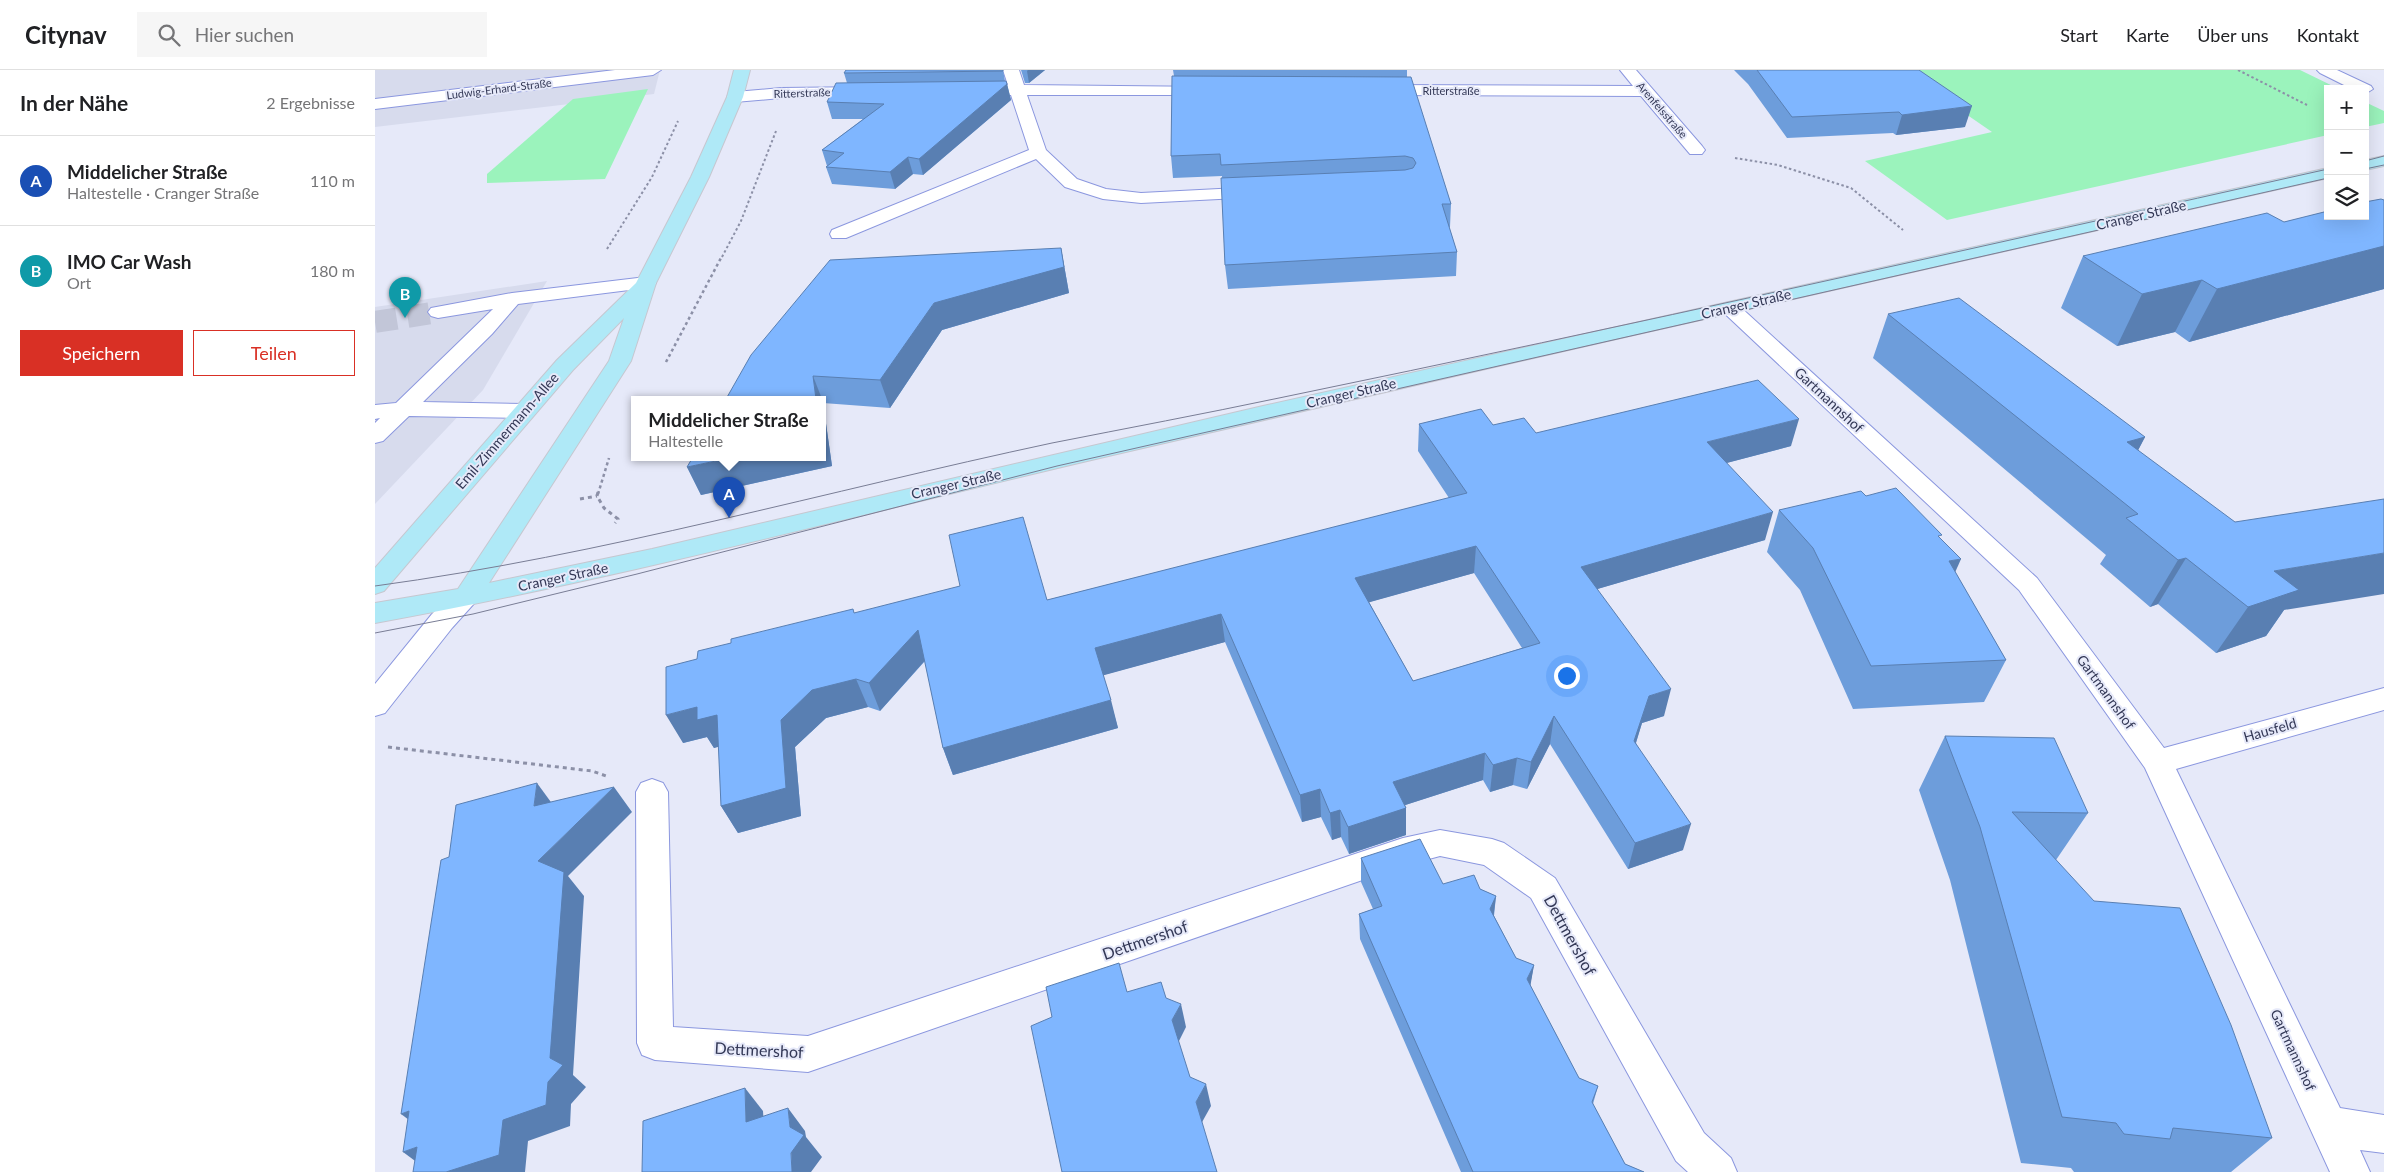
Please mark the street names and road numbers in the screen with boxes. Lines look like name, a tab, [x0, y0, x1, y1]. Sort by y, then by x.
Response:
street label: Ludwig-Erhard-Straße	[446, 76, 552, 101]
street label: Arenfelsstraße	[1634, 79, 1690, 141]
street label: Ritterstraße	[1423, 84, 1480, 97]
street label: Ritterstraße	[773, 85, 831, 100]
street label: Cranger Straße	[2094, 196, 2188, 233]
street label: Cranger Straße	[1699, 285, 1793, 322]
street label: Gartmannshof	[1791, 363, 1867, 436]
street label: Emil-Zimmermann-Allee	[451, 369, 562, 492]
street label: Cranger Straße	[1304, 374, 1398, 411]
street label: Cranger Straße	[909, 465, 1003, 502]
street label: Cranger Straße	[516, 559, 610, 594]
street label: Gartmannshof	[2074, 651, 2139, 732]
street label: Hausfeld	[2241, 714, 2298, 745]
street label: Dettmershof	[1541, 891, 1601, 979]
street label: Dettmershof	[1100, 916, 1190, 963]
street label: Gartmannshof	[2267, 1006, 2320, 1093]
street label: Dettmershof	[714, 1038, 804, 1061]

